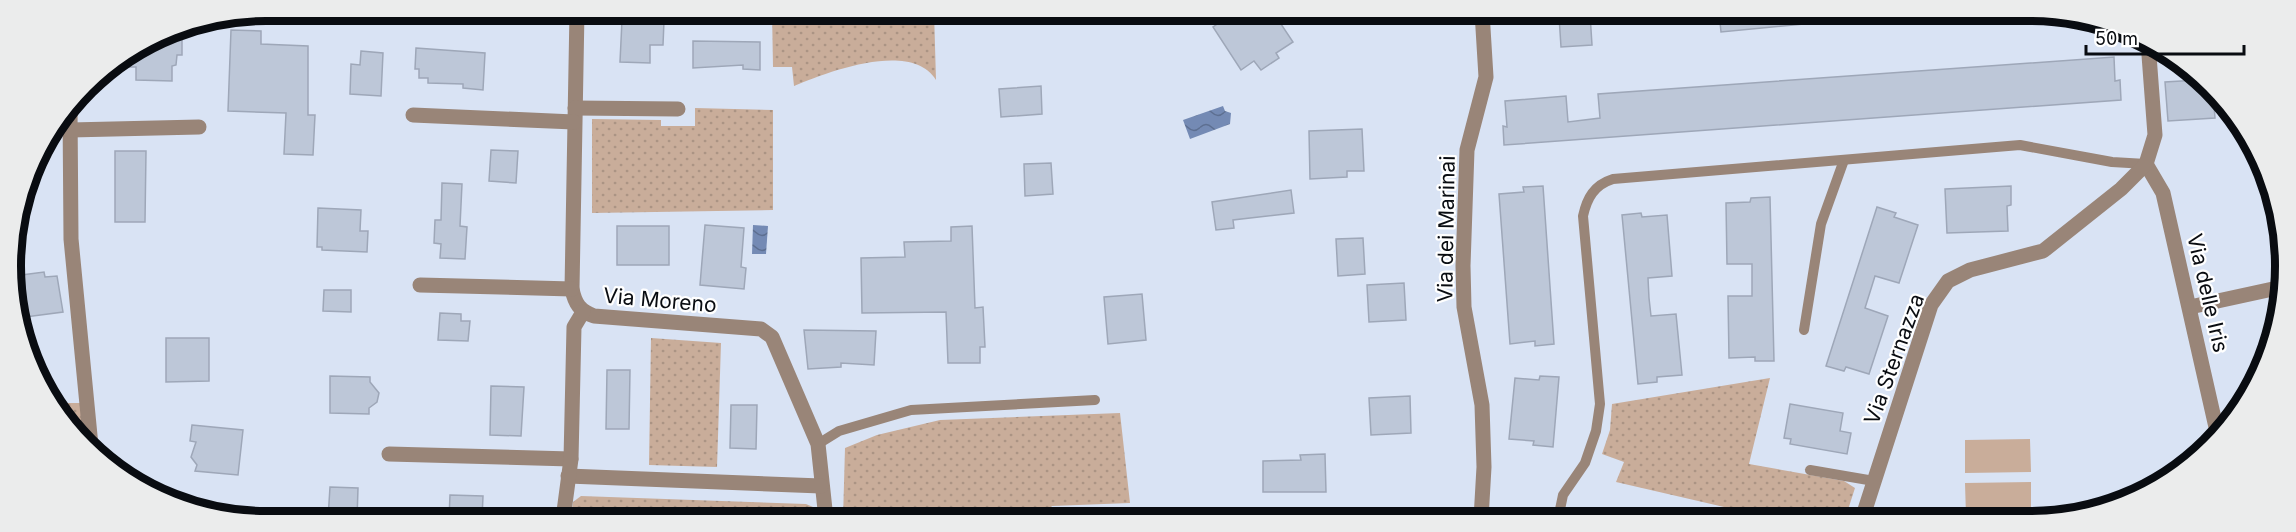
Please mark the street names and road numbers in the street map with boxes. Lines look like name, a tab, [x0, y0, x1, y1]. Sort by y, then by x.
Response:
street label: Via dei Marinai	[1432, 155, 1460, 303]
street label: Via delle Iris	[2182, 231, 2234, 355]
street label: Via Moreno	[602, 283, 718, 317]
street label: Via Sternazza	[1859, 290, 1929, 428]

